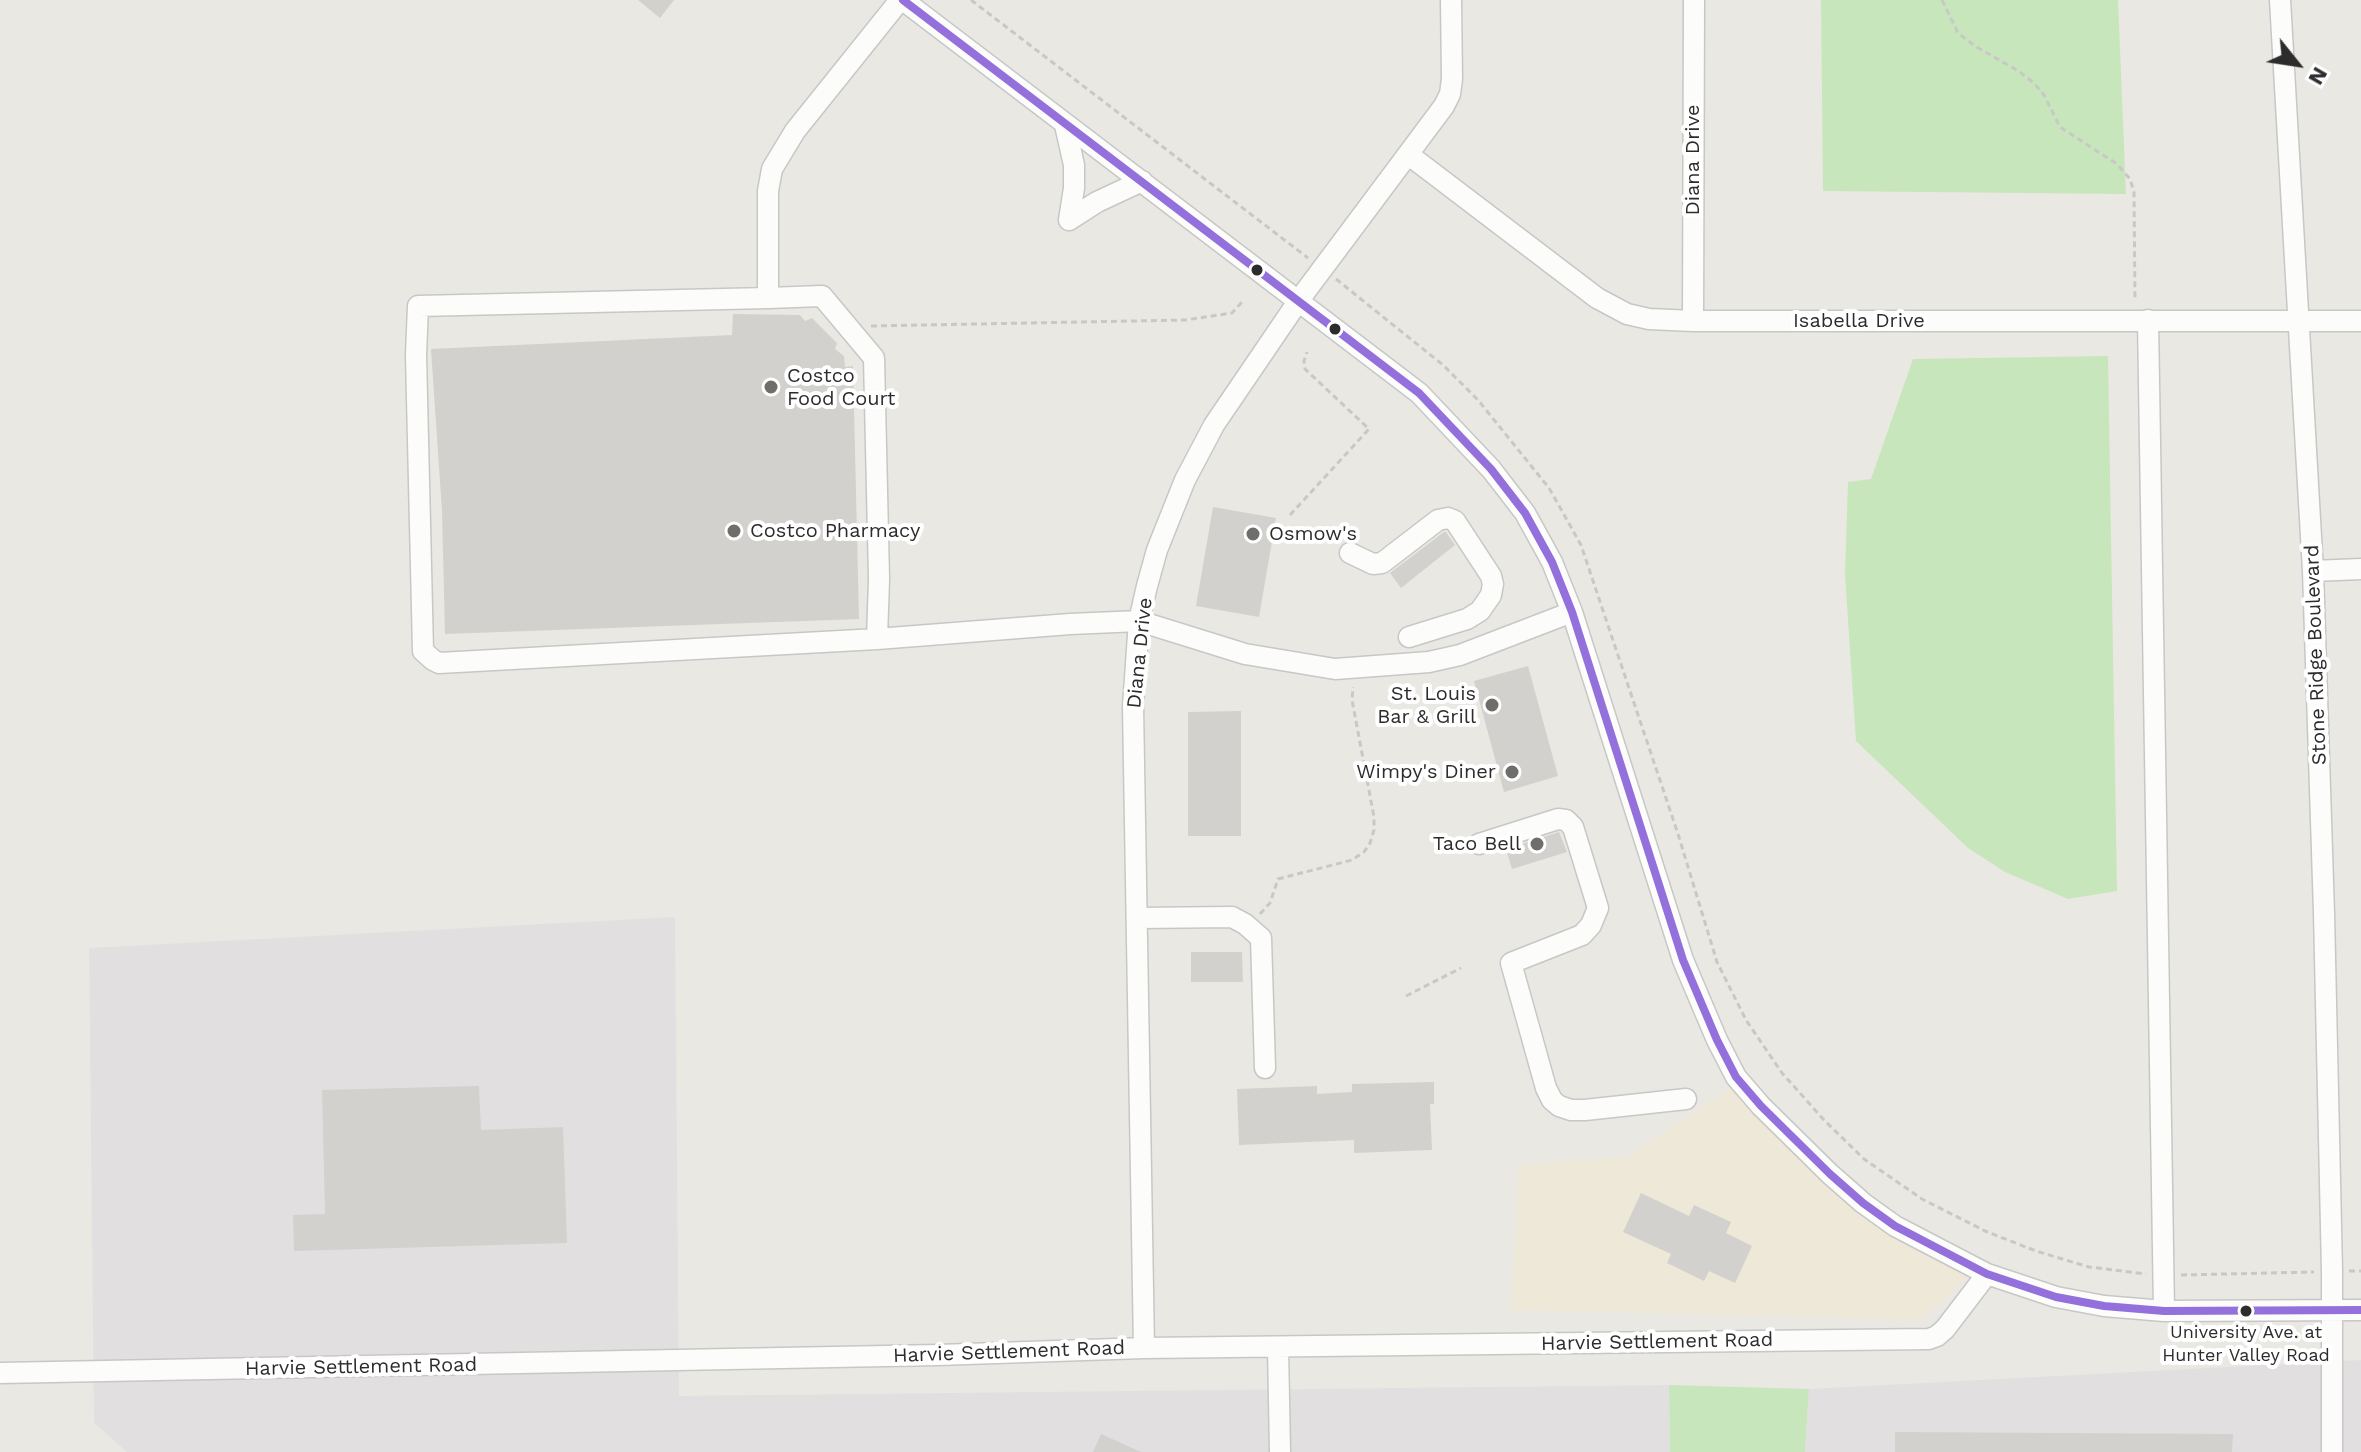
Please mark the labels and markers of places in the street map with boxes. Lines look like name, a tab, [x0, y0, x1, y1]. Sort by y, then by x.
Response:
unlabelled marker	[1249, 262, 1265, 278]
unlabelled marker	[1327, 321, 1343, 337]
place label: Costco Food Court	[787, 364, 895, 411]
marker: Costco Food Court	[762, 378, 780, 396]
place label: Costco Pharmacy	[750, 519, 920, 543]
marker: Costco Pharmacy	[725, 522, 743, 540]
place label: Osmow's	[1269, 522, 1357, 546]
marker: Osmow's	[1244, 525, 1262, 543]
place label: St. Louis Bar & Grill	[1377, 682, 1476, 729]
marker: St. Louis Bar & Grill	[1483, 696, 1501, 714]
place label: Wimpy's Diner	[1356, 760, 1496, 784]
marker: Wimpy's Diner	[1503, 763, 1521, 781]
place label: Taco Bell	[1433, 832, 1521, 856]
marker: Taco Bell	[1528, 835, 1546, 853]
marker: University Ave. at Hunter Valley Road	[2238, 1303, 2254, 1319]
place label: University Ave. at Hunter Valley Road	[2162, 1322, 2330, 1364]

